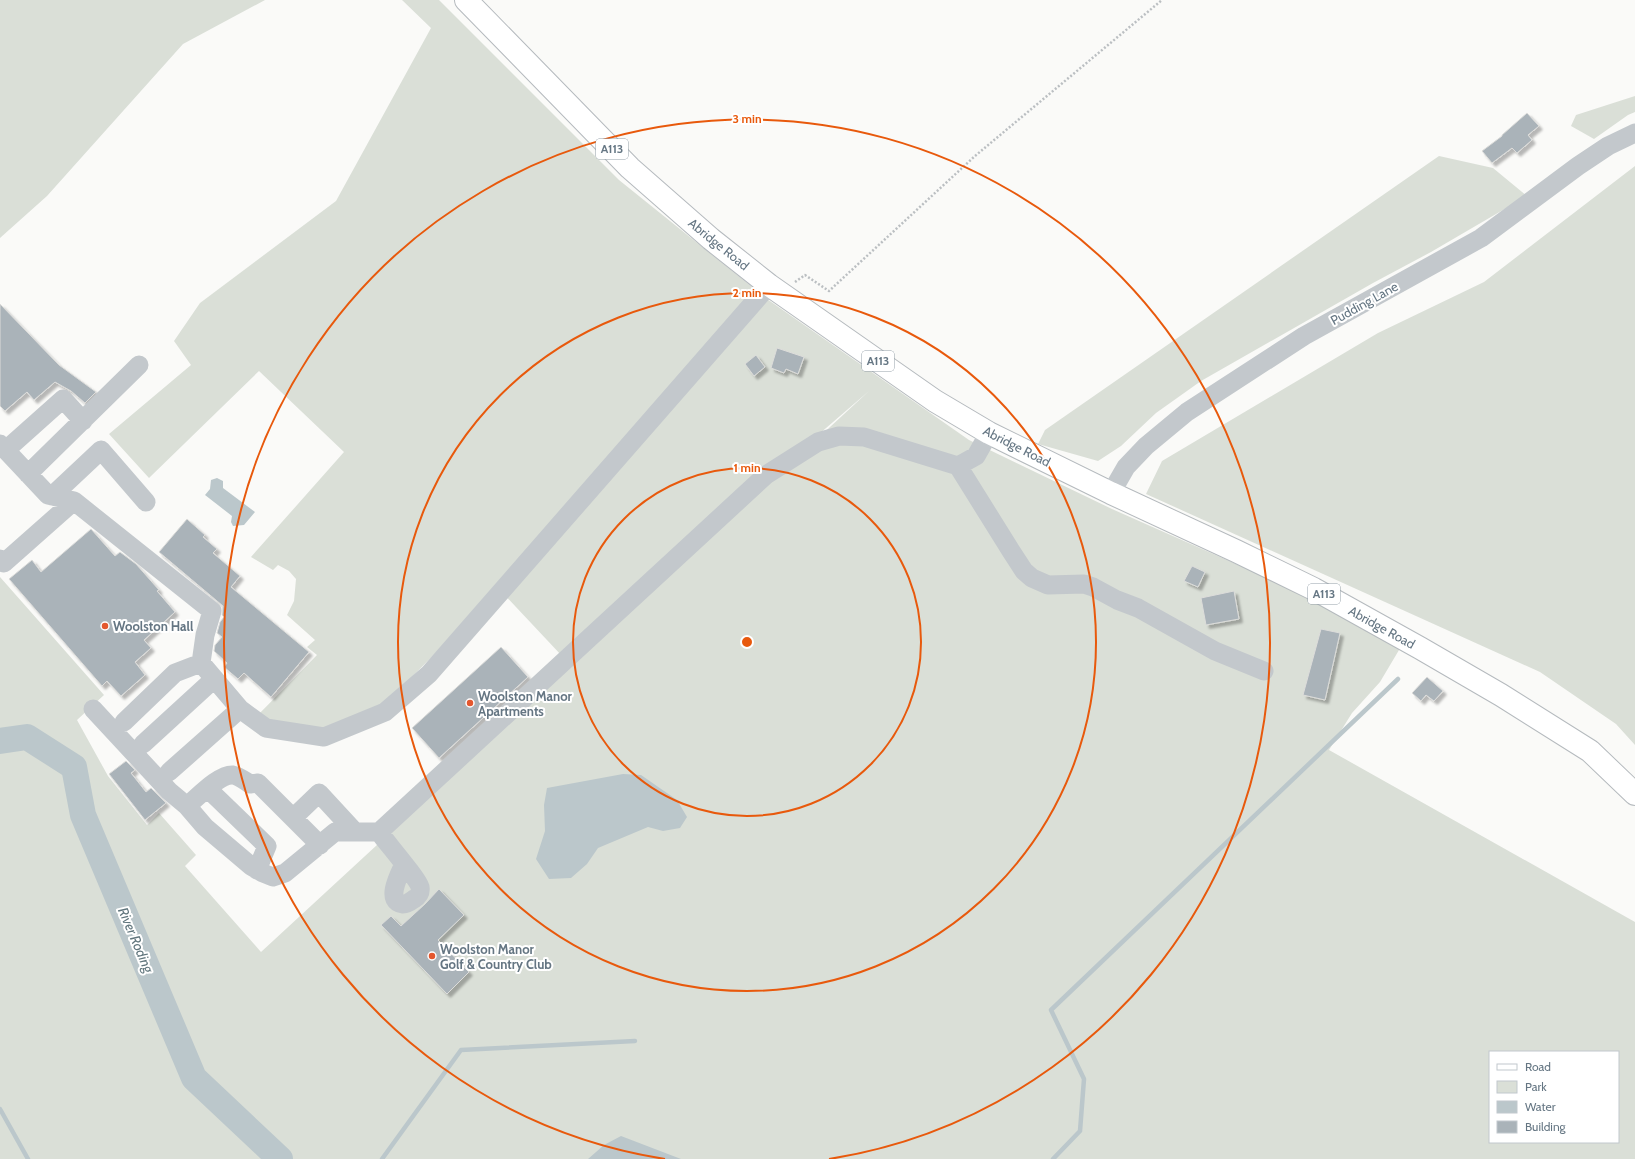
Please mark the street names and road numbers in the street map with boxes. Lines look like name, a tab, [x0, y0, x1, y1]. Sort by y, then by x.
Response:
road number: A113	[596, 139, 628, 159]
street label: Abridge Road	[685, 215, 753, 273]
street label: Pudding Lane	[1327, 278, 1401, 328]
road number: A113	[862, 351, 894, 371]
street label: Abridge Road	[981, 422, 1053, 470]
road number: A113	[1308, 584, 1340, 604]
street label: Abridge Road	[1346, 602, 1418, 652]

